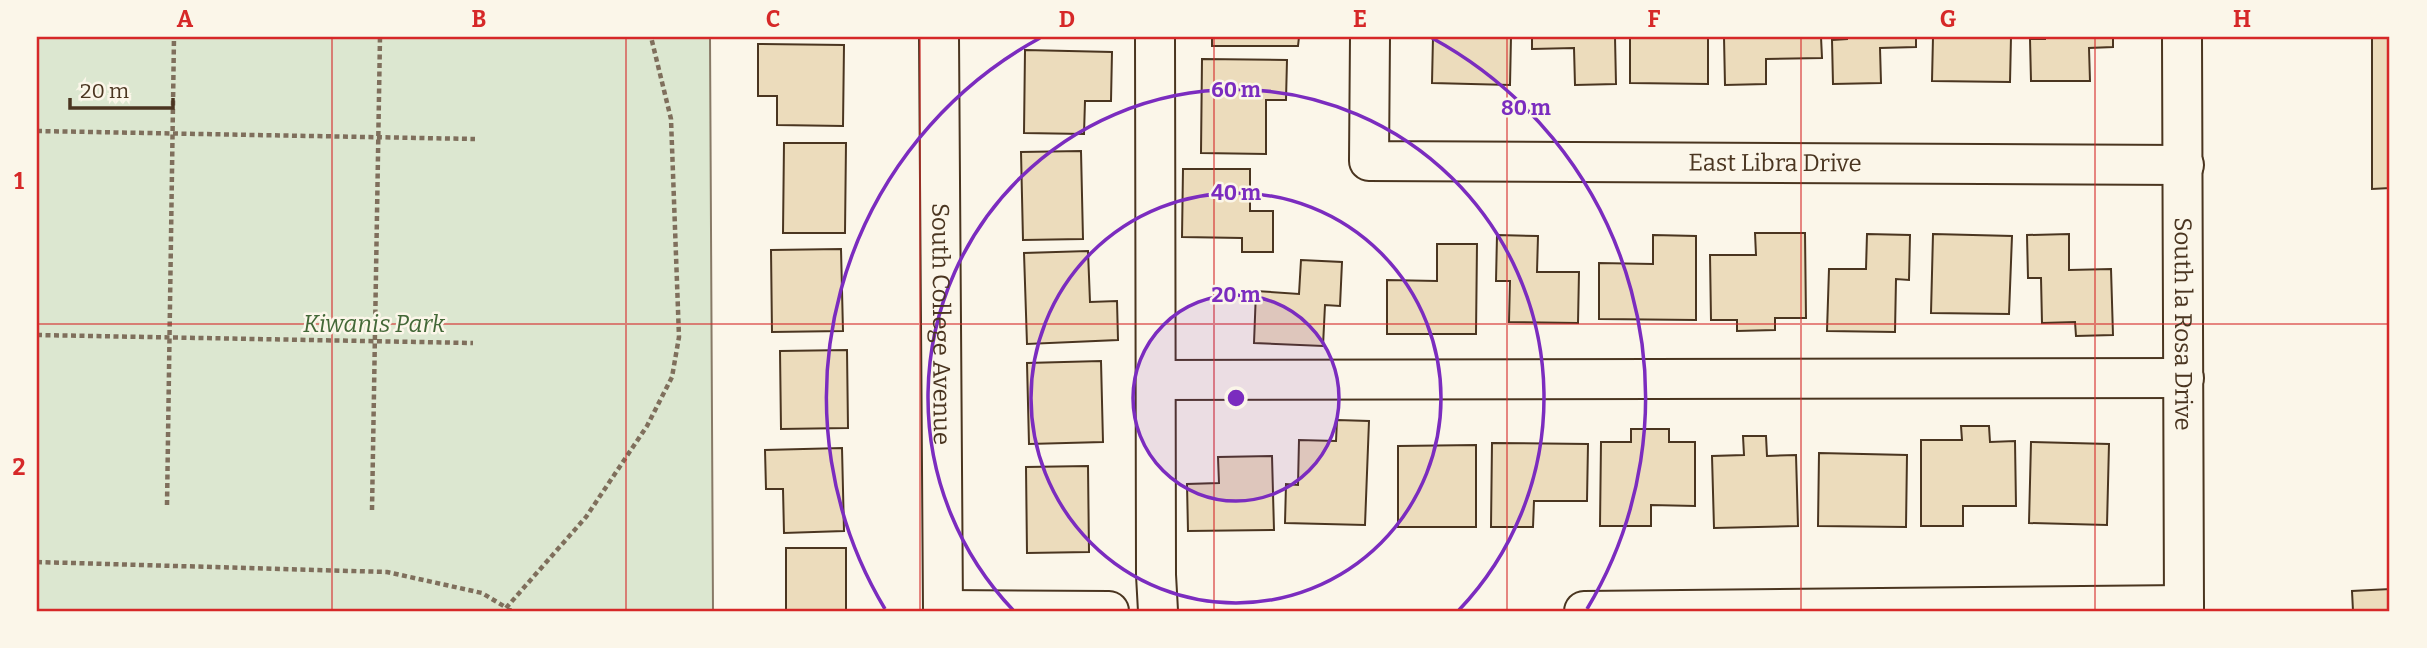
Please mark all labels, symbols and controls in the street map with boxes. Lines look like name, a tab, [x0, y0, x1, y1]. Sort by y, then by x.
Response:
text: A	[177, 5, 194, 33]
text: B	[472, 5, 486, 33]
text: C	[766, 5, 780, 33]
text: D	[1059, 5, 1075, 33]
text: E	[1353, 5, 1367, 33]
text: F	[1648, 5, 1661, 33]
text: G	[1940, 5, 1957, 33]
text: H	[2233, 5, 2251, 33]
scale bar	[70, 66, 173, 110]
text: 60 m	[1211, 77, 1261, 103]
text: 20 m	[80, 78, 129, 104]
text: 80 m	[1501, 95, 1551, 121]
street label: East Libra Drive	[1688, 149, 1862, 177]
text: 1	[14, 167, 24, 195]
text: 40 m	[1211, 180, 1261, 206]
street label: South College Avenue	[926, 203, 956, 445]
street label: South la Rosa Drive	[2169, 217, 2197, 431]
text: 20 m	[1212, 282, 1260, 308]
park label: Kiwanis Park	[303, 310, 446, 338]
centre of rings	[1224, 386, 1248, 410]
text: 2	[13, 453, 26, 481]

